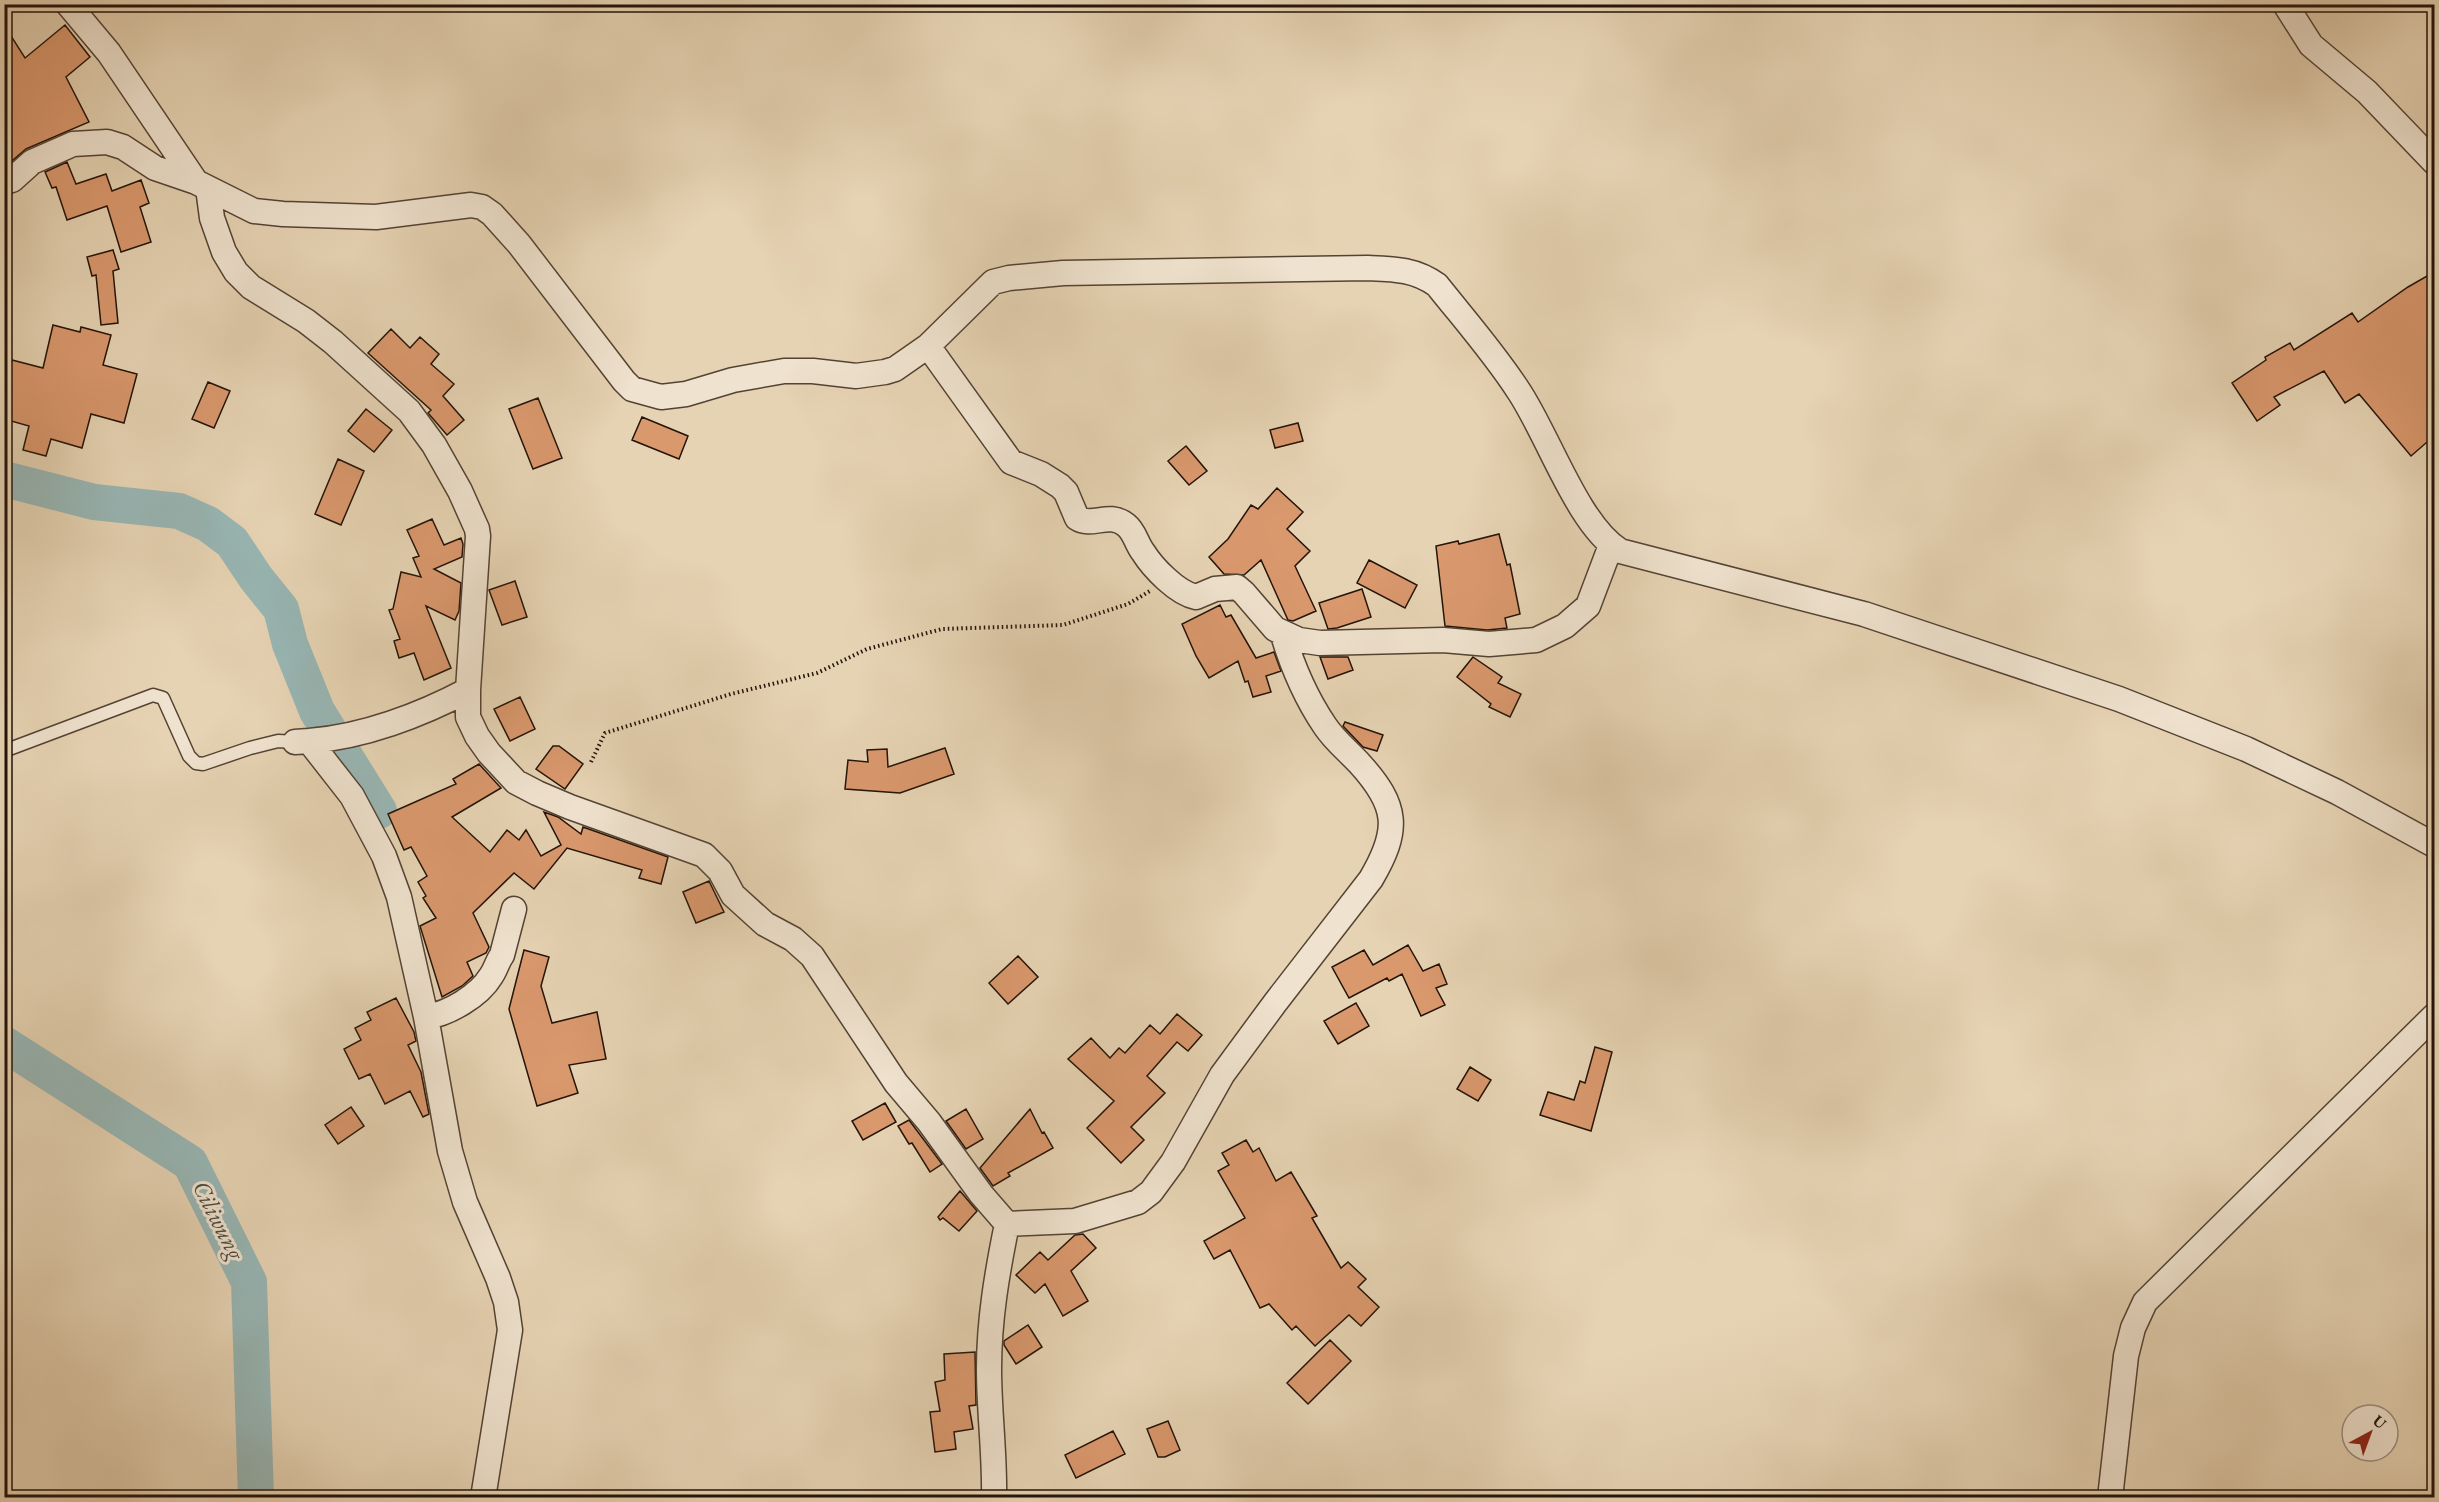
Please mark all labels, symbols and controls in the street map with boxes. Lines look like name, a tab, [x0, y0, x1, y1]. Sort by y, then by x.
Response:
water label: Ciliwung	[186, 1175, 253, 1266]
north arrow	[2340, 1403, 2400, 1463]
text: U	[2368, 1410, 2391, 1434]

